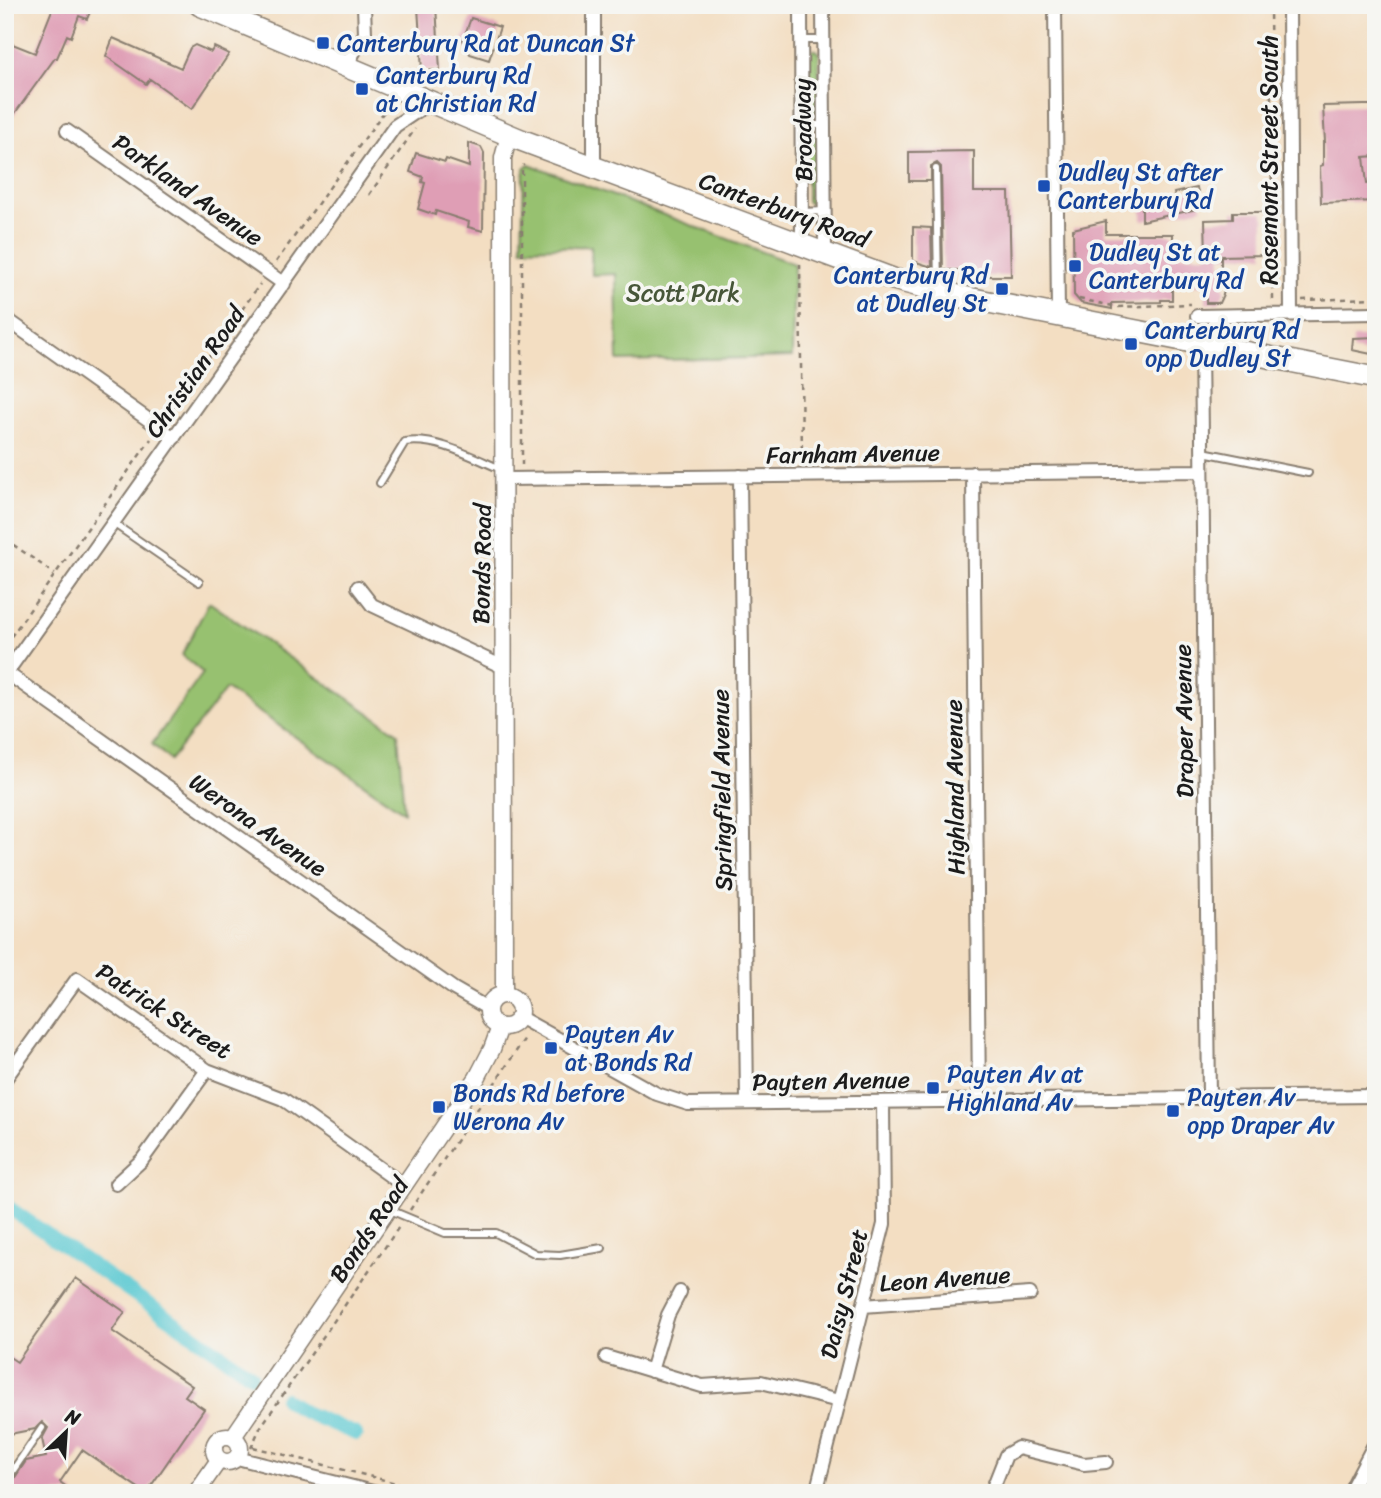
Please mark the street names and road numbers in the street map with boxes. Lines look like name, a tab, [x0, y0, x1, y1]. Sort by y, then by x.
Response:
street label: Rosemont Street South	[1248, 35, 1290, 285]
street label: Broadway	[781, 78, 825, 182]
street label: Parkland Avenue	[104, 122, 272, 258]
street label: Canterbury Road	[693, 160, 877, 261]
street label: Christian Road	[134, 296, 257, 447]
street label: Farnham Avenue	[766, 431, 940, 477]
street label: Bonds Road	[460, 501, 504, 625]
street label: Draper Avenue	[1162, 644, 1206, 798]
street label: Springfield Avenue	[699, 689, 745, 891]
street label: Highland Avenue	[932, 699, 978, 875]
street label: Werona Avenue	[180, 762, 336, 889]
street label: Patrick Street	[88, 951, 240, 1071]
street label: Payten Avenue	[752, 1059, 910, 1103]
street label: Bonds Road	[318, 1166, 421, 1292]
street label: Daisy Street	[808, 1225, 880, 1363]
street label: Leon Avenue	[878, 1253, 1012, 1305]

